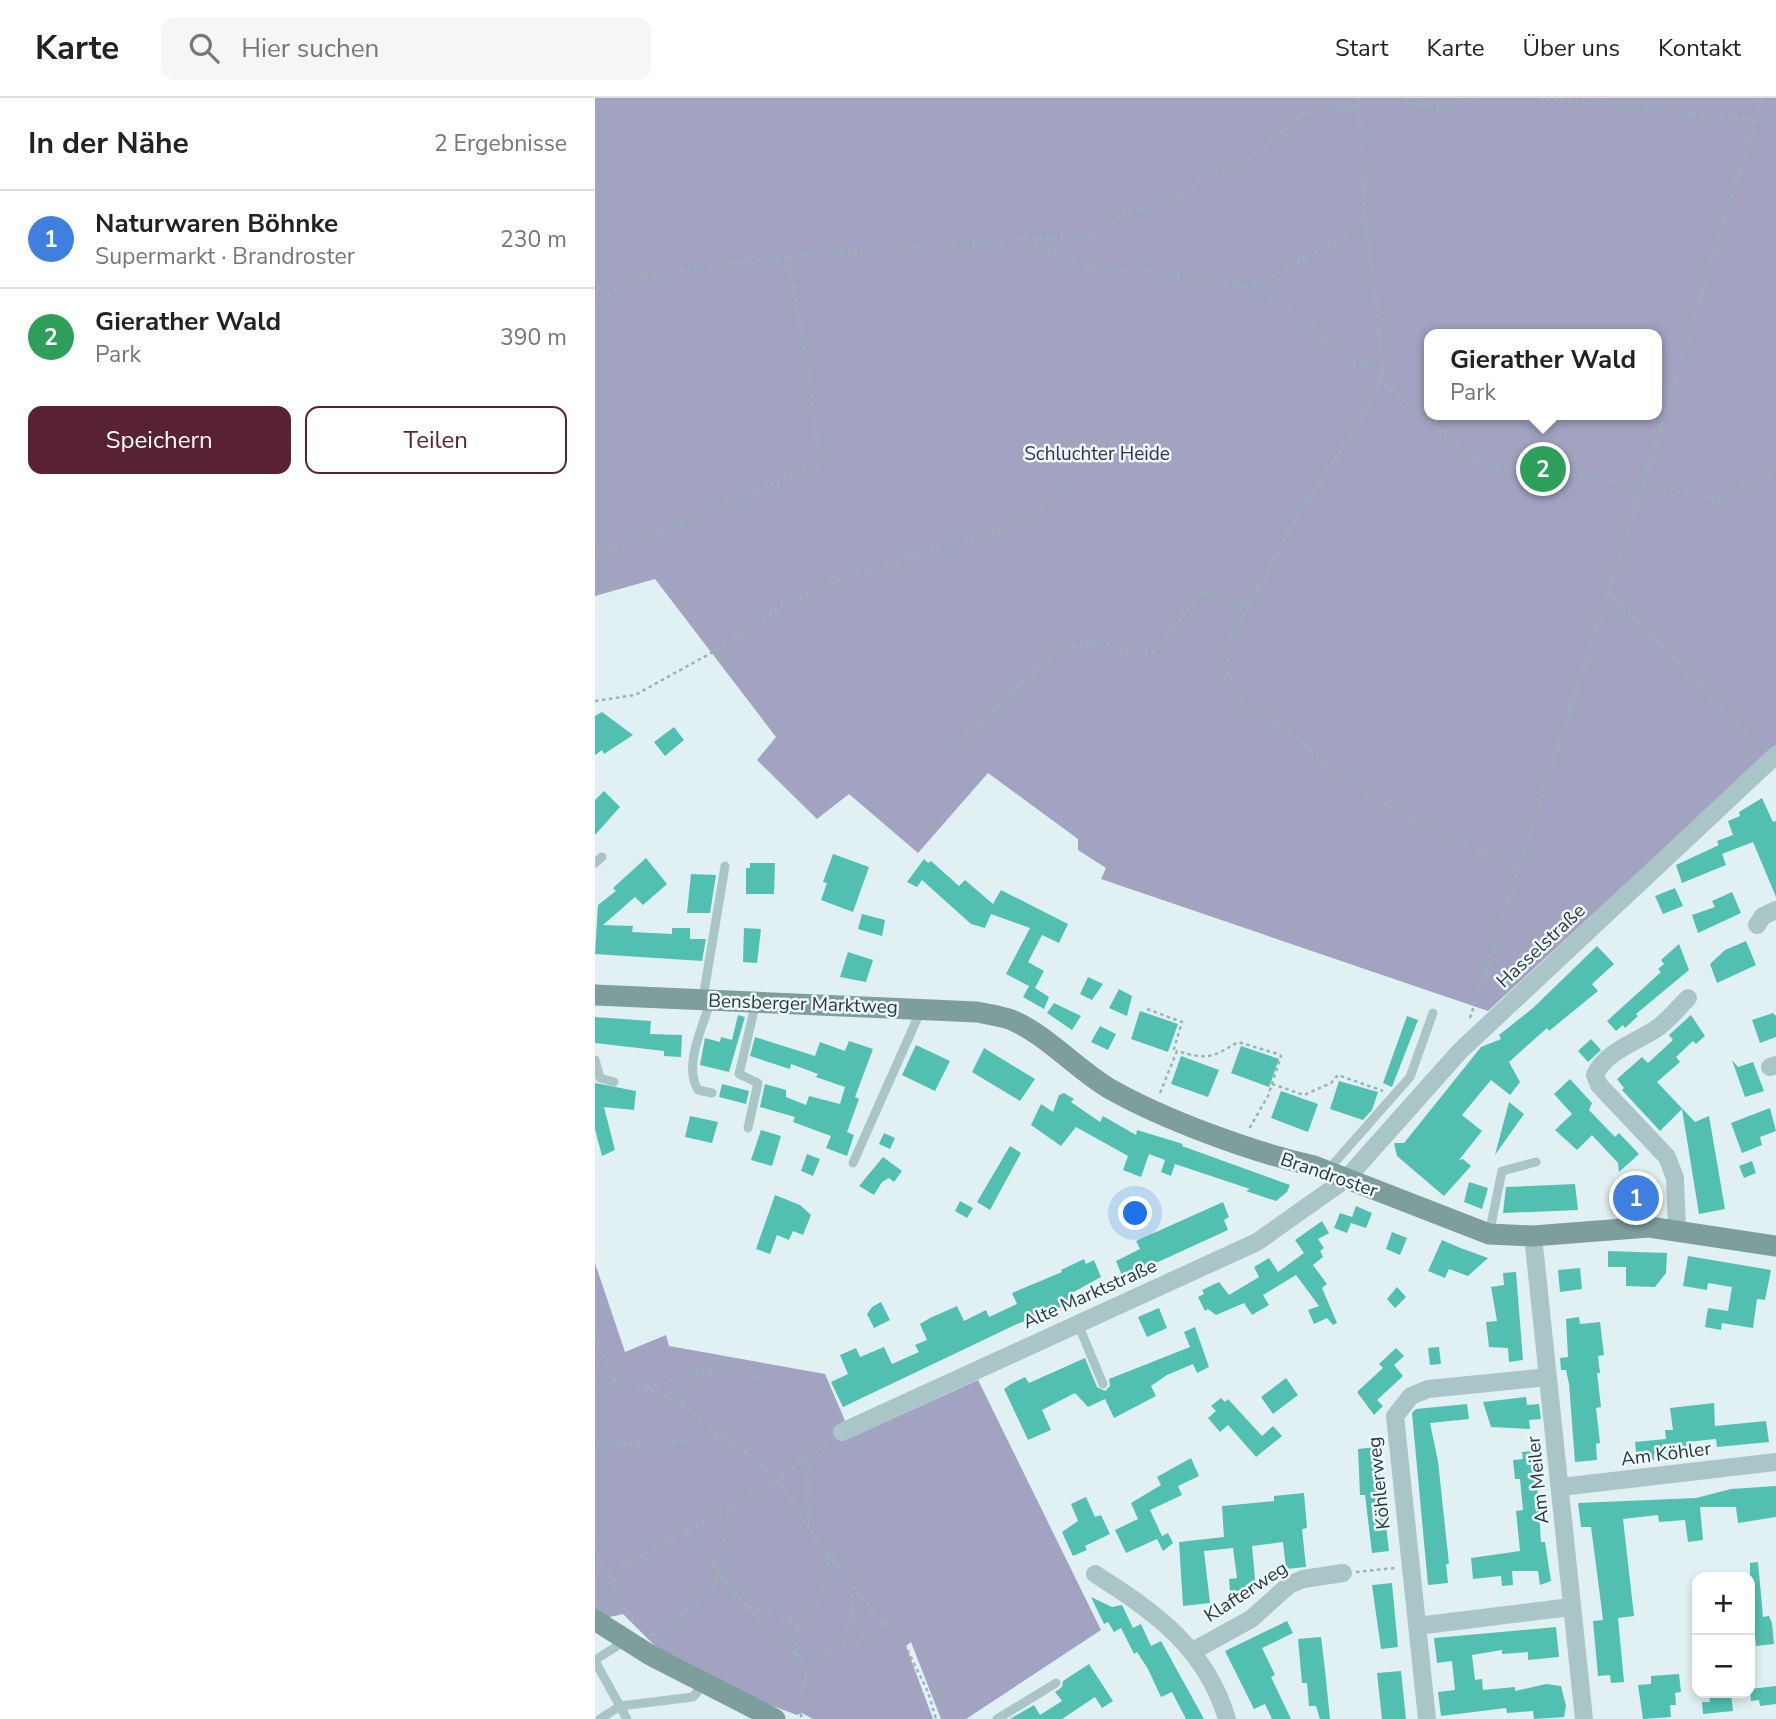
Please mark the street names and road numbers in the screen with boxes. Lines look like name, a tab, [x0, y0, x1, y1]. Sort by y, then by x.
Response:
street label: Hasselstraße	[1491, 898, 1591, 994]
street label: Bensberger Marktweg	[708, 988, 898, 1020]
street label: Brandroster	[1277, 1146, 1381, 1204]
street label: Alte Marktstraße	[1019, 1253, 1161, 1335]
street label: Köhlerweg	[1361, 1435, 1397, 1531]
street label: Am Meiler	[1520, 1435, 1556, 1525]
street label: Am Köhler	[1620, 1436, 1713, 1472]
street label: Klafterweg	[1199, 1555, 1293, 1629]

